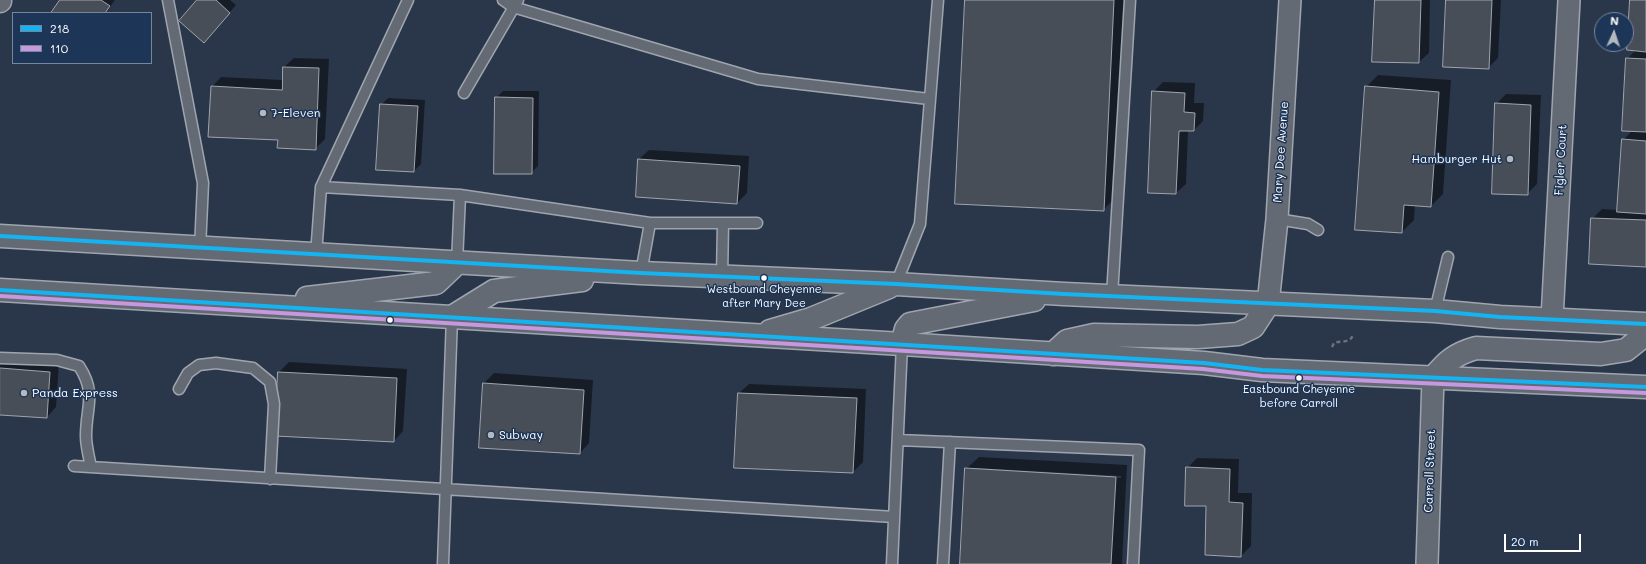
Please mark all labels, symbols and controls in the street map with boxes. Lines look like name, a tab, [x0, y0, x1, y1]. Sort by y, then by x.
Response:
legend	[12, 12, 152, 64]
north arrow	[1594, 12, 1634, 52]
text: N	[1610, 13, 1619, 28]
text: 218	[50, 20, 69, 36]
text: 110	[50, 40, 68, 56]
street label: Mary Dee Avenue	[1270, 101, 1292, 203]
place label: 7-Eleven	[271, 106, 320, 120]
marker: 7-Eleven	[258, 108, 268, 118]
street label: Figler Court	[1552, 124, 1570, 196]
place label: Hamburger Hut	[1412, 152, 1502, 166]
marker: Hamburger Hut	[1505, 154, 1515, 164]
marker: Westbound Cheyenne after Mary Dee	[759, 273, 769, 283]
place label: Westbound Cheyenne after Mary Dee	[706, 283, 822, 309]
unlabelled marker	[385, 315, 395, 325]
marker: Eastbound Cheyenne before Carroll	[1294, 373, 1304, 383]
place label: Eastbound Cheyenne before Carroll	[1243, 383, 1355, 409]
place label: Panda Express	[32, 386, 118, 400]
marker: Panda Express	[19, 388, 29, 398]
place label: Subway	[499, 428, 543, 442]
street label: Carroll Street	[1421, 429, 1439, 513]
marker: Subway	[486, 430, 496, 440]
scale bar	[1506, 526, 1583, 552]
text: 20 m	[1511, 533, 1539, 549]

